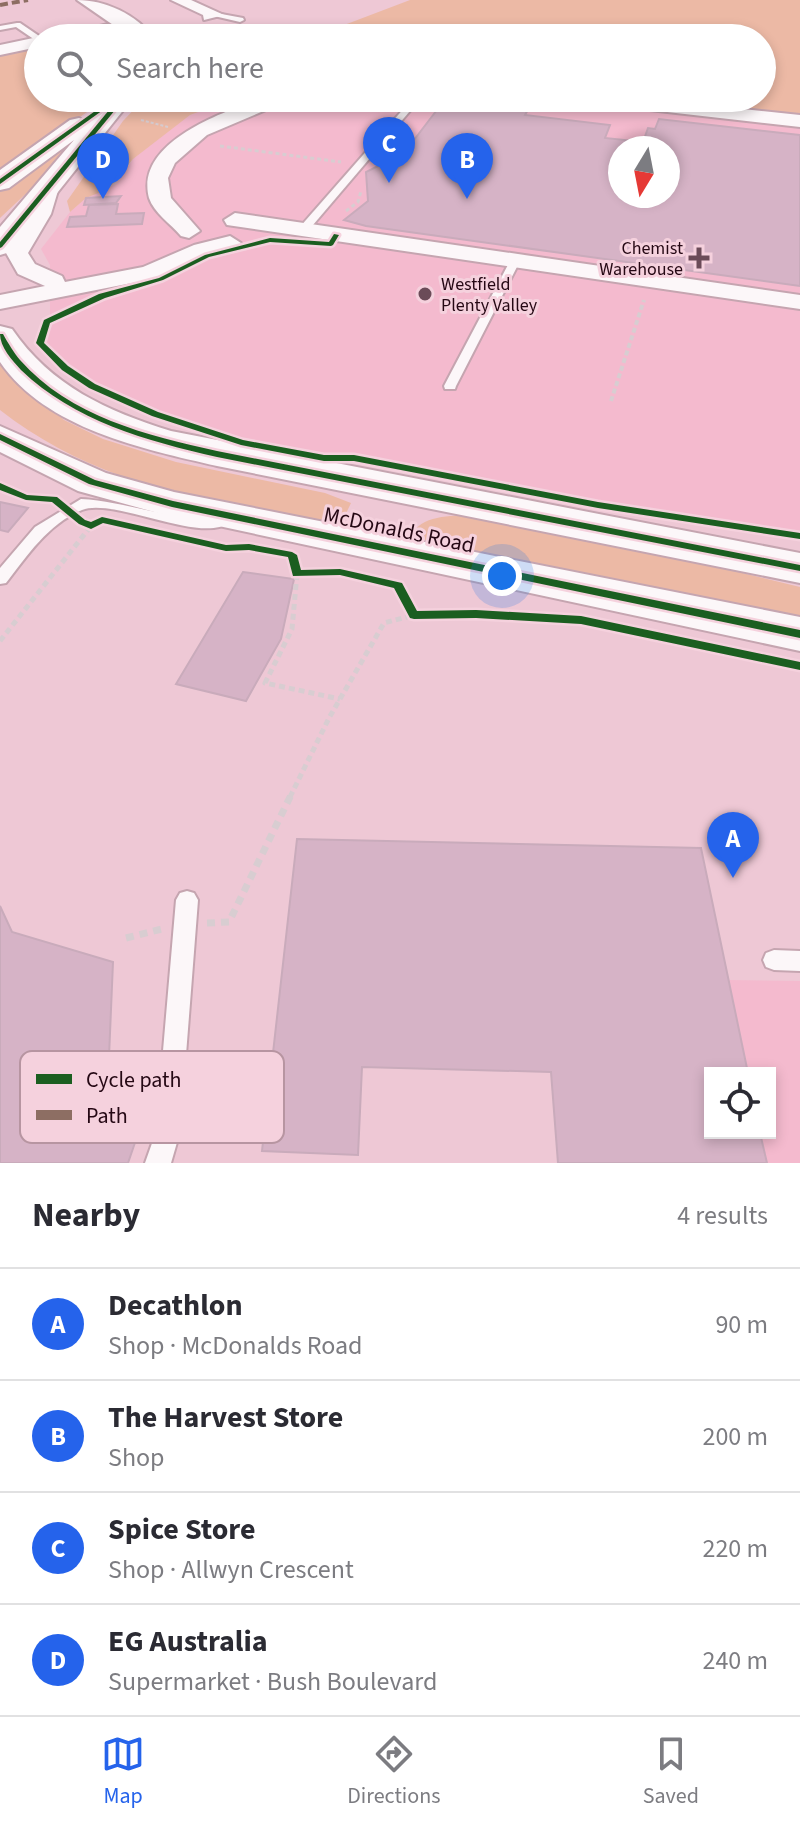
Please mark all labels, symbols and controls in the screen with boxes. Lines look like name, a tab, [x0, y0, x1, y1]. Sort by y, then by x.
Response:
search box	[24, 24, 776, 112]
icon: search	[52, 46, 96, 90]
text: Search here	[116, 47, 264, 90]
pin: C	[363, 117, 415, 183]
pin: D	[77, 133, 129, 199]
pin: B	[441, 133, 493, 199]
north arrow	[608, 136, 680, 208]
place label: Chemist Warehouse	[599, 236, 683, 282]
marker: Chemist Warehouse	[690, 249, 708, 267]
place label: Westfield Plenty Valley	[441, 272, 538, 318]
marker: Westfield Plenty Valley	[416, 285, 434, 303]
street label: McDonalds Road	[321, 498, 477, 562]
your location	[482, 556, 522, 596]
pin: A	[707, 812, 759, 878]
legend	[20, 1051, 284, 1143]
text: Cycle path	[86, 1064, 182, 1096]
map controls	[704, 1067, 776, 1139]
button: locate	[704, 1067, 776, 1139]
text: Path	[86, 1100, 128, 1132]
text: Nearby	[32, 1191, 140, 1240]
text: 4 results	[677, 1197, 768, 1234]
text: Decathlon	[108, 1284, 243, 1327]
text: A	[51, 1306, 65, 1343]
text: 90 m	[715, 1306, 768, 1343]
text: Shop · McDonalds Road	[108, 1327, 363, 1364]
text: The Harvest Store	[108, 1396, 343, 1439]
text: B	[50, 1418, 66, 1455]
text: 200 m	[702, 1418, 768, 1455]
text: Shop	[108, 1439, 165, 1476]
text: Spice Store	[108, 1508, 256, 1551]
text: C	[50, 1530, 66, 1567]
text: 220 m	[702, 1530, 768, 1567]
text: Shop · Allwyn Crescent	[108, 1551, 354, 1588]
text: EG Australia	[108, 1620, 268, 1663]
text: D	[50, 1642, 66, 1679]
text: 240 m	[702, 1642, 768, 1679]
text: Supermarket · Bush Boulevard	[108, 1663, 438, 1700]
tab: Map	[101, 1732, 145, 1812]
tab: Directions	[347, 1732, 440, 1812]
tab: Saved	[643, 1732, 699, 1812]

